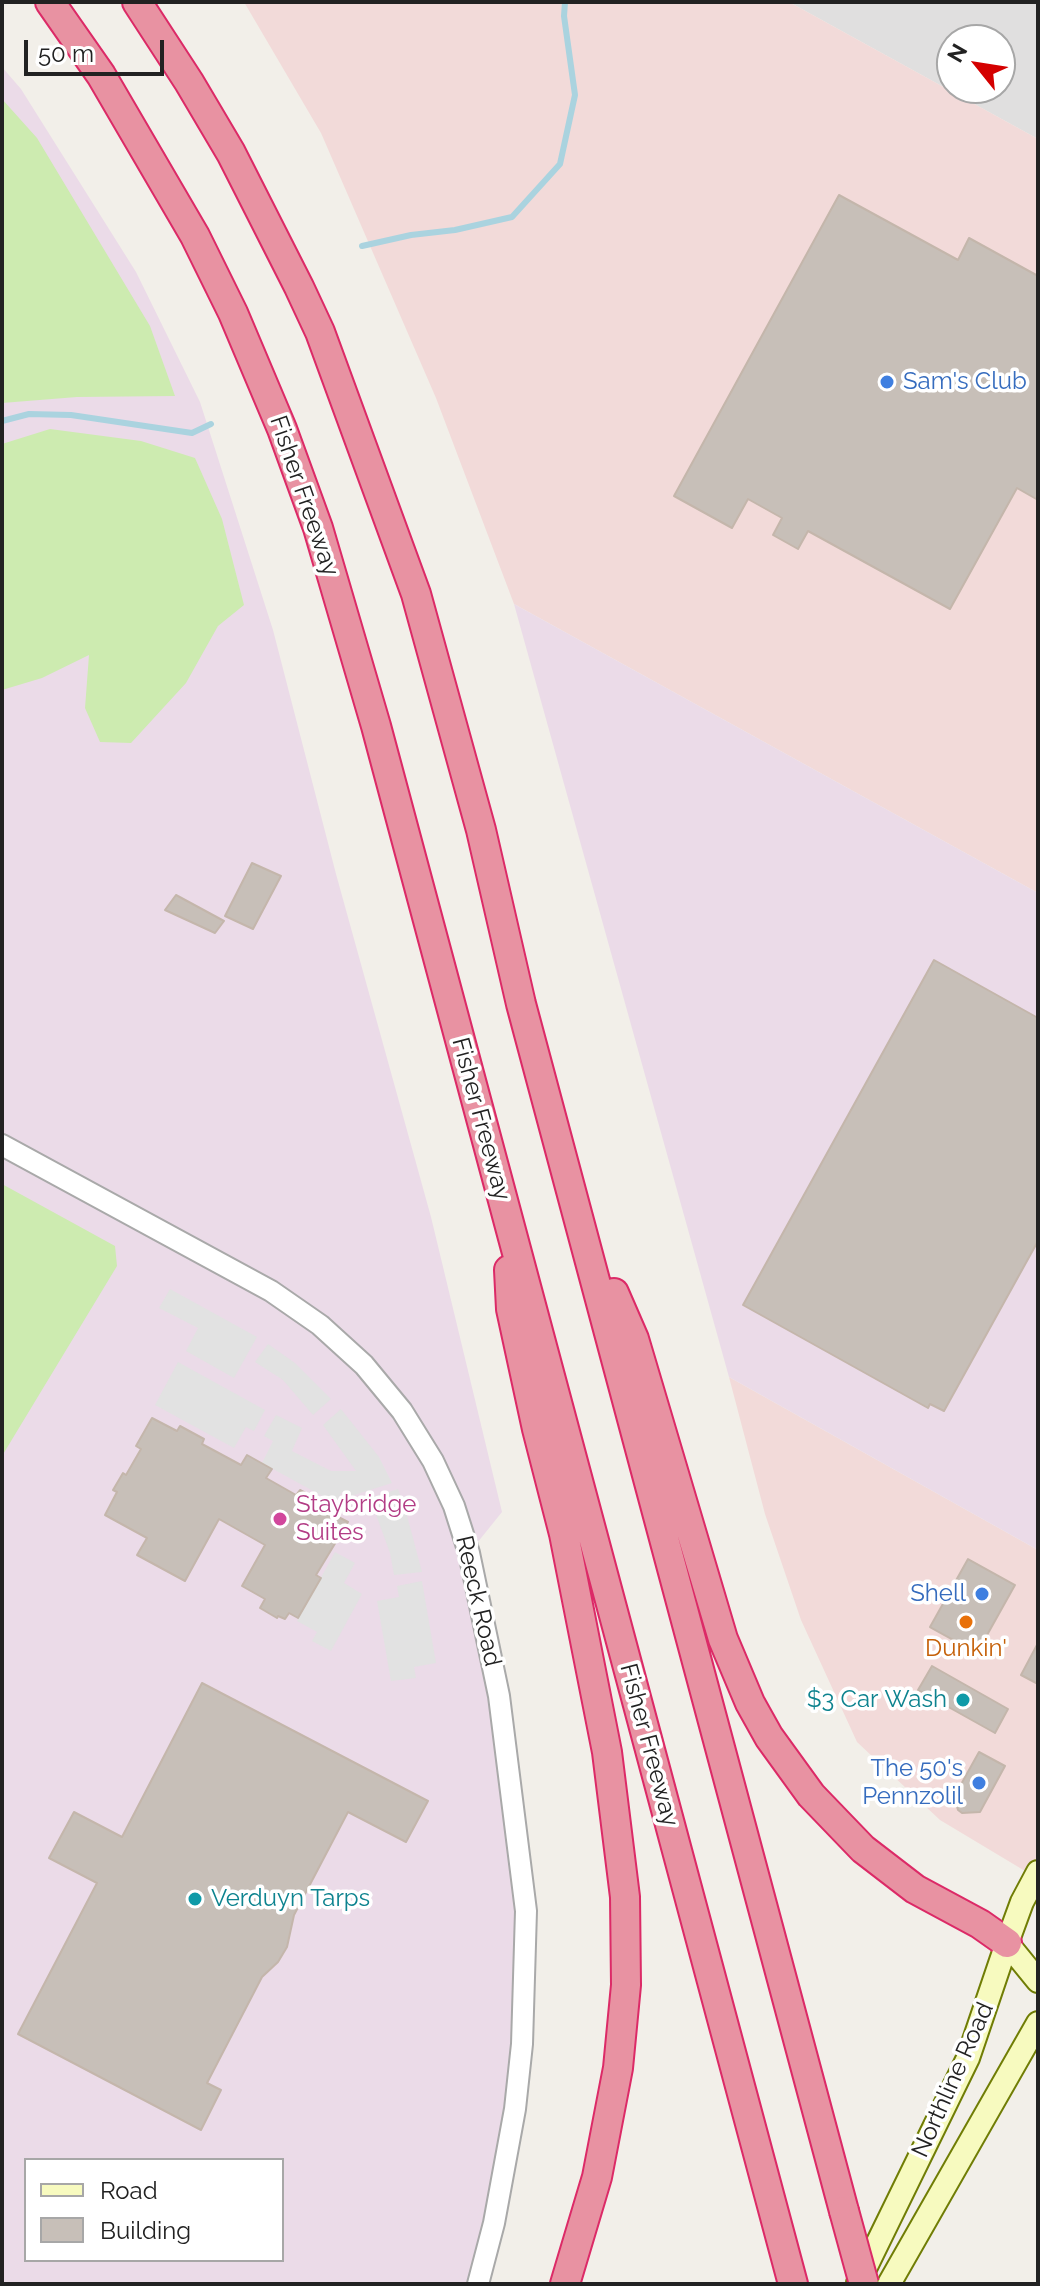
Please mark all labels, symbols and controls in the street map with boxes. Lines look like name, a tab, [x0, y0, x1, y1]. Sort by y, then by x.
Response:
scale bar	[28, 24, 168, 74]
north arrow	[936, 24, 1016, 104]
text: 50 m	[38, 39, 94, 68]
text: N	[941, 39, 972, 67]
place label: Sam's Club	[903, 368, 1027, 396]
marker: Sam's Club	[878, 373, 896, 391]
street label: Fisher Freeway	[263, 412, 345, 580]
street label: Fisher Freeway	[445, 1034, 517, 1204]
place label: Staybridge Suites	[296, 1491, 416, 1547]
marker: Staybridge Suites	[271, 1510, 289, 1528]
street label: Reeck Road	[449, 1533, 507, 1669]
place label: Shell	[910, 1580, 966, 1608]
marker: Shell	[973, 1585, 991, 1603]
marker: Dunkin'	[957, 1613, 975, 1631]
place label: Dunkin'	[925, 1635, 1007, 1663]
street label: Fisher Freeway	[613, 1660, 685, 1830]
place label: $3 Car Wash	[807, 1686, 947, 1714]
marker: $3 Car Wash	[954, 1691, 972, 1709]
place label: The 50's Pennzolil	[862, 1755, 963, 1811]
marker: The 50's Pennzolil	[970, 1774, 988, 1792]
place label: Verduyn Tarps	[211, 1885, 370, 1913]
marker: Verduyn Tarps	[186, 1890, 204, 1908]
street label: Northline Road	[906, 1998, 1000, 2162]
legend	[24, 2158, 284, 2262]
text: Road	[100, 2176, 158, 2205]
text: Building	[100, 2216, 191, 2245]

